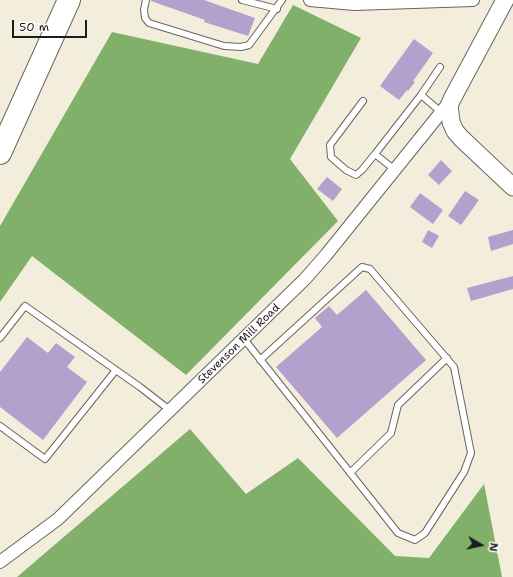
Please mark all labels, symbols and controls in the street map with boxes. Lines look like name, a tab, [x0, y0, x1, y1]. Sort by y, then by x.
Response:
scale bar	[14, 12, 89, 38]
text: 50 m	[19, 19, 49, 35]
street label: Stevenson Mill Road	[195, 301, 283, 387]
north arrow	[461, 525, 501, 565]
text: N	[485, 541, 501, 552]

